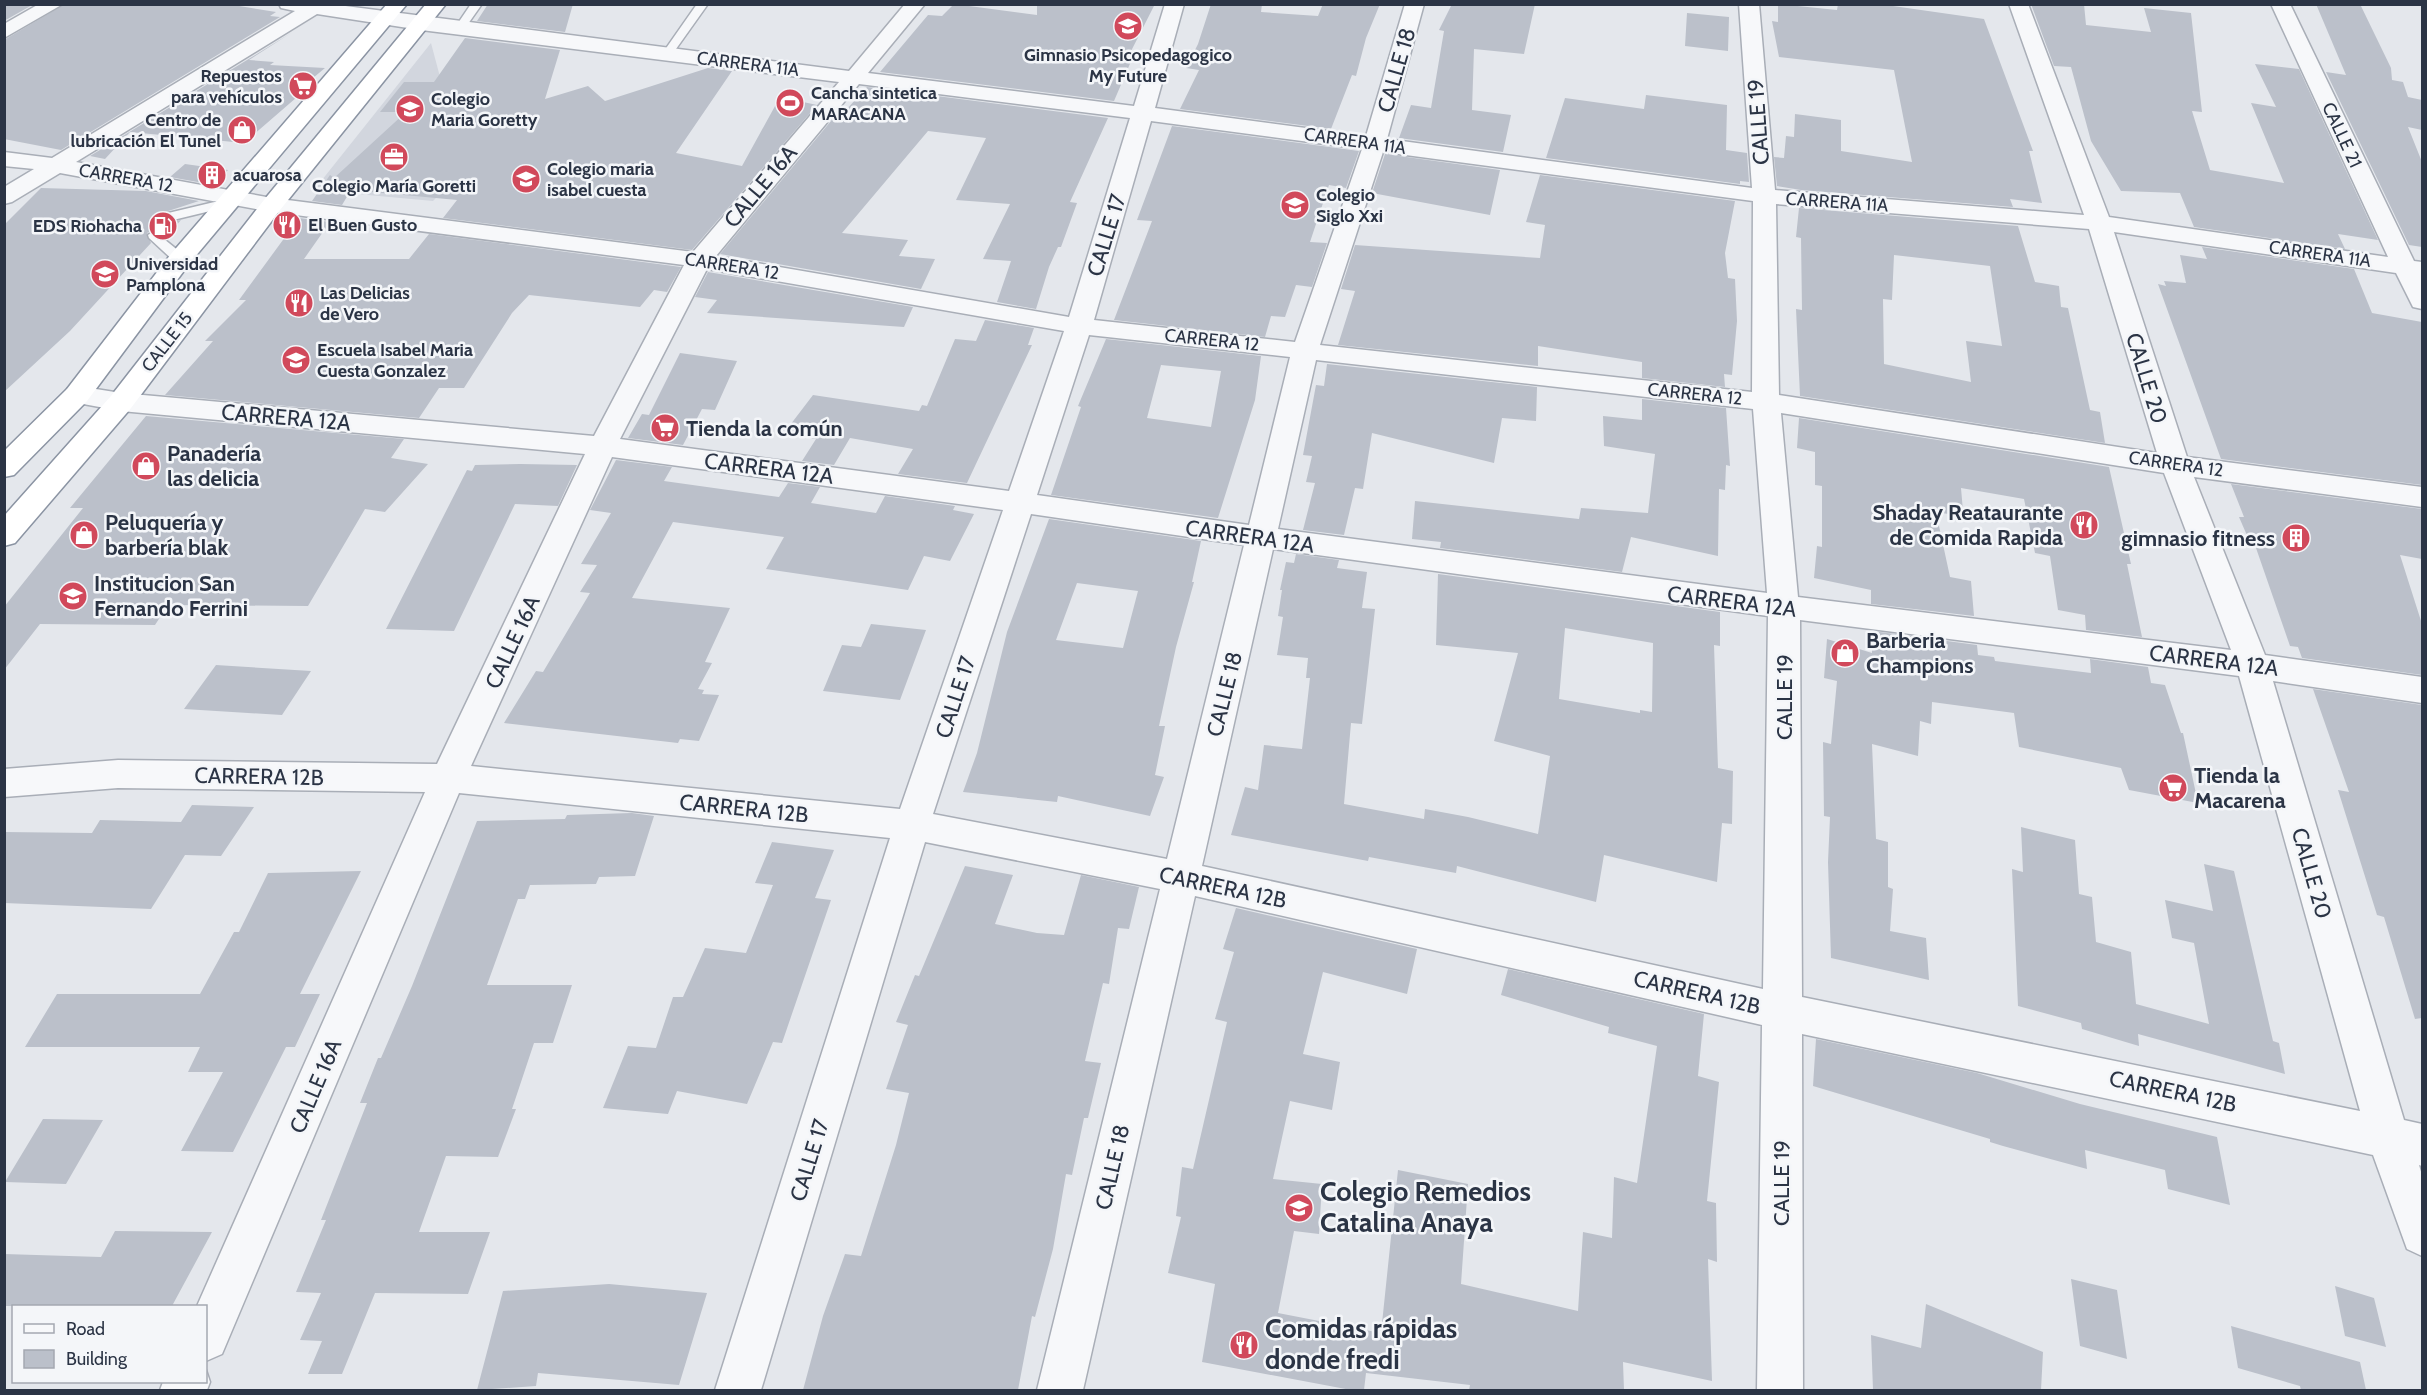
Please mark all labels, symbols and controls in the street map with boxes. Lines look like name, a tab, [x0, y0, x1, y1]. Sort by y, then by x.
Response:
school or university icon: Gimnasio Psicopedagogico My Future	[1112, 10, 1144, 42]
street label: CALLE 18	[1372, 25, 1421, 116]
place label: Gimnasio Psicopedagogico My Future	[1024, 44, 1232, 87]
street label: CARRERA 11A	[696, 47, 800, 81]
place label: Repuestos para vehículos	[171, 65, 282, 108]
supermarket icon: Repuestos para vehículos	[287, 70, 319, 102]
street label: CALLE 19	[1742, 78, 1775, 166]
place label: Cancha sintetica MARACANA	[811, 82, 937, 125]
sports icon: Cancha sintetica MARACANA	[774, 87, 806, 119]
place label: Colegio Maria Goretty	[431, 88, 538, 131]
school or university icon: Colegio Maria Goretty	[394, 93, 426, 125]
street label: CALLE 21	[2317, 99, 2367, 171]
place label: Centro de lubricación El Tunel	[71, 109, 221, 152]
shop icon: Centro de lubricación El Tunel	[226, 114, 258, 146]
street label: CARRERA 11A	[1303, 123, 1407, 159]
street label: CALLE 16A	[718, 139, 803, 233]
office icon: Colegio María Goretti	[378, 141, 410, 173]
place label: Colegio maria isabel cuesta	[547, 158, 654, 201]
street label: CARRERA 12	[77, 159, 175, 197]
building icon: acuarosa	[196, 159, 228, 191]
school or university icon: Colegio maria isabel cuesta	[510, 163, 542, 195]
place label: acuarosa	[233, 164, 302, 186]
place label: Colegio María Goretti	[312, 175, 476, 197]
place label: Colegio Siglo Xxi	[1316, 184, 1383, 227]
street label: CARRERA 11A	[1785, 187, 1889, 217]
school or university icon: Colegio Siglo Xxi	[1279, 189, 1311, 221]
street label: CALLE 17	[1081, 191, 1132, 280]
restaurant icon: El Buen Gusto	[271, 209, 303, 241]
fuel station icon: EDS Riohacha	[147, 210, 179, 242]
place label: El Buen Gusto	[308, 214, 417, 236]
place label: EDS Riohacha	[33, 215, 142, 237]
street label: CARRERA 11A	[2268, 236, 2372, 272]
street label: CARRERA 12	[683, 248, 781, 284]
place label: Universidad Pamplona	[126, 253, 218, 296]
school or university icon: Universidad Pamplona	[89, 258, 121, 290]
place label: Las Delicias de Vero	[320, 282, 410, 325]
restaurant icon: Las Delicias de Vero	[283, 287, 315, 319]
street label: CALLE 15	[137, 308, 197, 376]
street label: CARRERA 12	[1164, 324, 1260, 356]
street label: CALLE 20	[2120, 330, 2173, 427]
place label: Escuela Isabel Maria Cuesta Gonzalez	[317, 339, 473, 382]
school or university icon: Escuela Isabel Maria Cuesta Gonzalez	[280, 344, 312, 376]
street label: CARRERA 12	[1647, 378, 1743, 410]
street label: CARRERA 12A	[220, 398, 352, 437]
supermarket icon: Tienda la común	[649, 412, 681, 444]
place label: Tienda la común	[686, 415, 843, 442]
place label: Panadería las delicia	[167, 440, 261, 492]
street label: CARRERA 12	[2127, 446, 2225, 482]
street label: CARRERA 12A	[703, 447, 835, 490]
shop icon: Panadería las delicia	[130, 450, 162, 482]
place label: Shaday Reataurante de Comida Rapida	[1872, 499, 2063, 551]
place label: Peluquería y barbería blak	[105, 509, 228, 561]
restaurant icon: Shaday Reataurante de Comida Rapida	[2068, 509, 2100, 541]
street label: CARRERA 12A	[1184, 514, 1317, 559]
shop icon: Peluquería y barbería blak	[68, 519, 100, 551]
building icon: gimnasio fitness	[2280, 522, 2312, 554]
place label: gimnasio fitness	[2121, 525, 2275, 552]
place label: Institucion San Fernando Ferrini	[94, 570, 248, 622]
school or university icon: Institucion San Fernando Ferrini	[57, 580, 89, 612]
street label: CARRERA 12A	[1666, 580, 1798, 623]
street label: CALLE 16A	[479, 591, 546, 693]
place label: Barberia Champions	[1866, 627, 1973, 679]
shop icon: Barberia Champions	[1829, 637, 1861, 669]
street label: CARRERA 12A	[2148, 639, 2280, 682]
street label: CALLE 18	[1201, 649, 1248, 739]
street label: CALLE 17	[930, 653, 981, 742]
street label: CALLE 19	[1771, 654, 1798, 740]
street label: CARRERA 12B	[194, 762, 324, 791]
place label: Tienda la Macarena	[2194, 762, 2286, 814]
supermarket icon: Tienda la Macarena	[2157, 772, 2189, 804]
street label: CARRERA 12B	[678, 788, 810, 829]
street label: CALLE 20	[2286, 825, 2337, 922]
street label: CARRERA 12B	[1157, 861, 1289, 914]
street label: CARRERA 12B	[1631, 965, 1763, 1020]
street label: CALLE 16A	[284, 1035, 348, 1137]
street label: CARRERA 12B	[2107, 1065, 2239, 1118]
street label: CALLE 17	[784, 1116, 835, 1205]
street label: CALLE 18	[1090, 1122, 1135, 1212]
street label: CALLE 19	[1768, 1140, 1795, 1226]
place label: Colegio Remedios Catalina Anaya	[1320, 1175, 1531, 1239]
school or university icon: Colegio Remedios Catalina Anaya	[1283, 1192, 1315, 1224]
legend	[12, 1305, 207, 1383]
place label: Comidas rápidas donde fredi	[1265, 1312, 1457, 1376]
text: Road	[66, 1318, 105, 1340]
restaurant icon: Comidas rápidas donde fredi	[1228, 1329, 1260, 1361]
text: Building	[66, 1348, 128, 1370]

